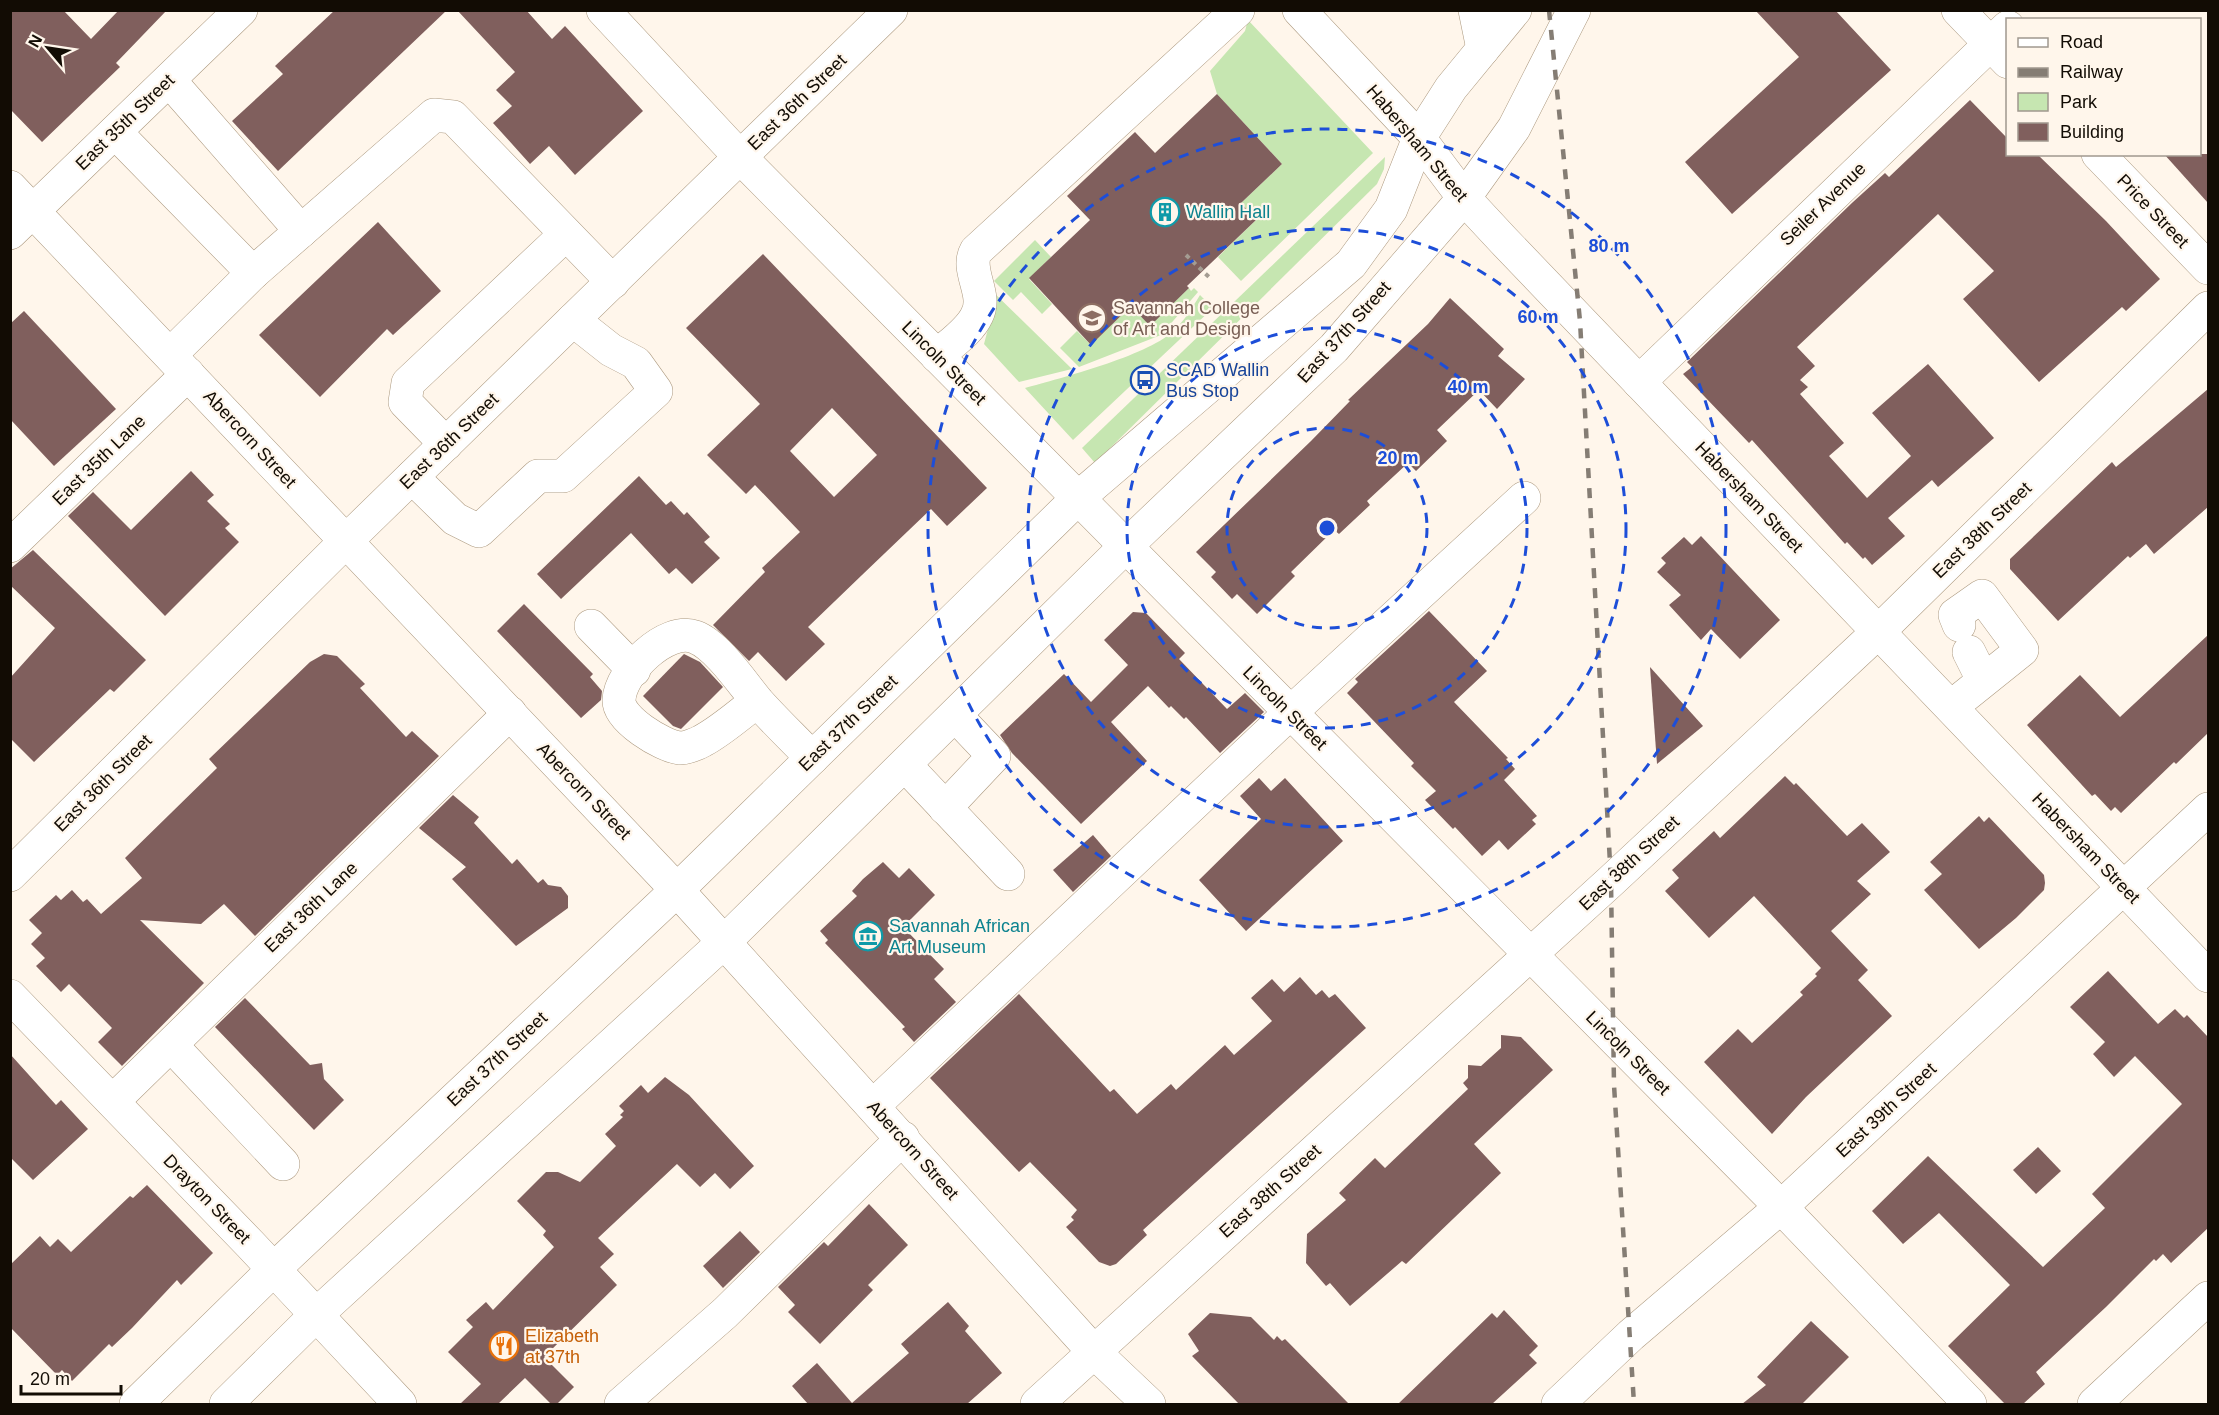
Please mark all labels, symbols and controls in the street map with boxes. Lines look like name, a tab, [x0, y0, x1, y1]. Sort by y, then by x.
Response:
north arrow	[18, 18, 78, 78]
legend	[2006, 18, 2201, 156]
text: N	[25, 32, 46, 50]
text: Road	[2060, 32, 2103, 52]
street label: East 36th Street	[744, 50, 850, 154]
text: Railway	[2060, 62, 2123, 82]
street label: East 35th Street	[72, 70, 178, 174]
street label: Habersham Street	[1362, 81, 1472, 205]
text: Park	[2060, 92, 2098, 112]
text: Building	[2060, 122, 2124, 142]
street label: Seiler Avenue	[1776, 158, 1870, 250]
street label: Price Street	[2113, 170, 2193, 252]
building icon: Wallin Hall	[1149, 196, 1181, 228]
place label: Wallin Hall	[1186, 202, 1270, 222]
text: 80 m	[1588, 236, 1630, 256]
street label: East 37th Street	[1293, 277, 1395, 387]
place label: Savannah College of Art and Design	[1113, 298, 1260, 339]
school or university icon: Savannah College of Art and Design	[1076, 302, 1108, 334]
text: 60 m	[1517, 307, 1559, 327]
street label: Lincoln Street	[898, 317, 990, 409]
place label: SCAD Wallin Bus Stop	[1166, 360, 1269, 401]
bus stop icon: SCAD Wallin Bus Stop	[1129, 364, 1161, 396]
text: 40 m	[1447, 377, 1489, 397]
street label: Abercorn Street	[200, 386, 300, 492]
street label: East 36th Street	[396, 389, 502, 493]
street label: East 35th Lane	[48, 411, 150, 509]
street label: Habersham Street	[1691, 438, 1807, 556]
text: 20 m	[1377, 448, 1419, 468]
street label: East 38th Street	[1929, 478, 2035, 582]
centre of rings	[1317, 518, 1337, 538]
street label: Lincoln Street	[1239, 662, 1331, 754]
street label: East 37th Street	[795, 671, 901, 775]
street label: East 36th Street	[50, 730, 156, 836]
street label: Abercorn Street	[533, 739, 635, 843]
street label: Habersham Street	[2028, 789, 2144, 907]
street label: East 38th Street	[1575, 812, 1683, 914]
street label: East 36th Lane	[260, 858, 362, 956]
place label: Savannah African Art Museum	[889, 916, 1030, 957]
museum icon: Savannah African Art Museum	[852, 920, 884, 952]
street label: Lincoln Street	[1582, 1007, 1674, 1099]
street label: East 37th Street	[443, 1008, 551, 1110]
street label: East 39th Street	[1832, 1059, 1940, 1161]
street label: Abercorn Street	[863, 1096, 963, 1204]
street label: East 38th Street	[1215, 1140, 1325, 1242]
street label: Drayton Street	[159, 1150, 255, 1248]
place label: Elizabeth at 37th	[525, 1326, 599, 1367]
restaurant icon: Elizabeth at 37th	[488, 1330, 520, 1362]
scale bar	[21, 1358, 122, 1396]
text: 20 m	[30, 1369, 70, 1389]

